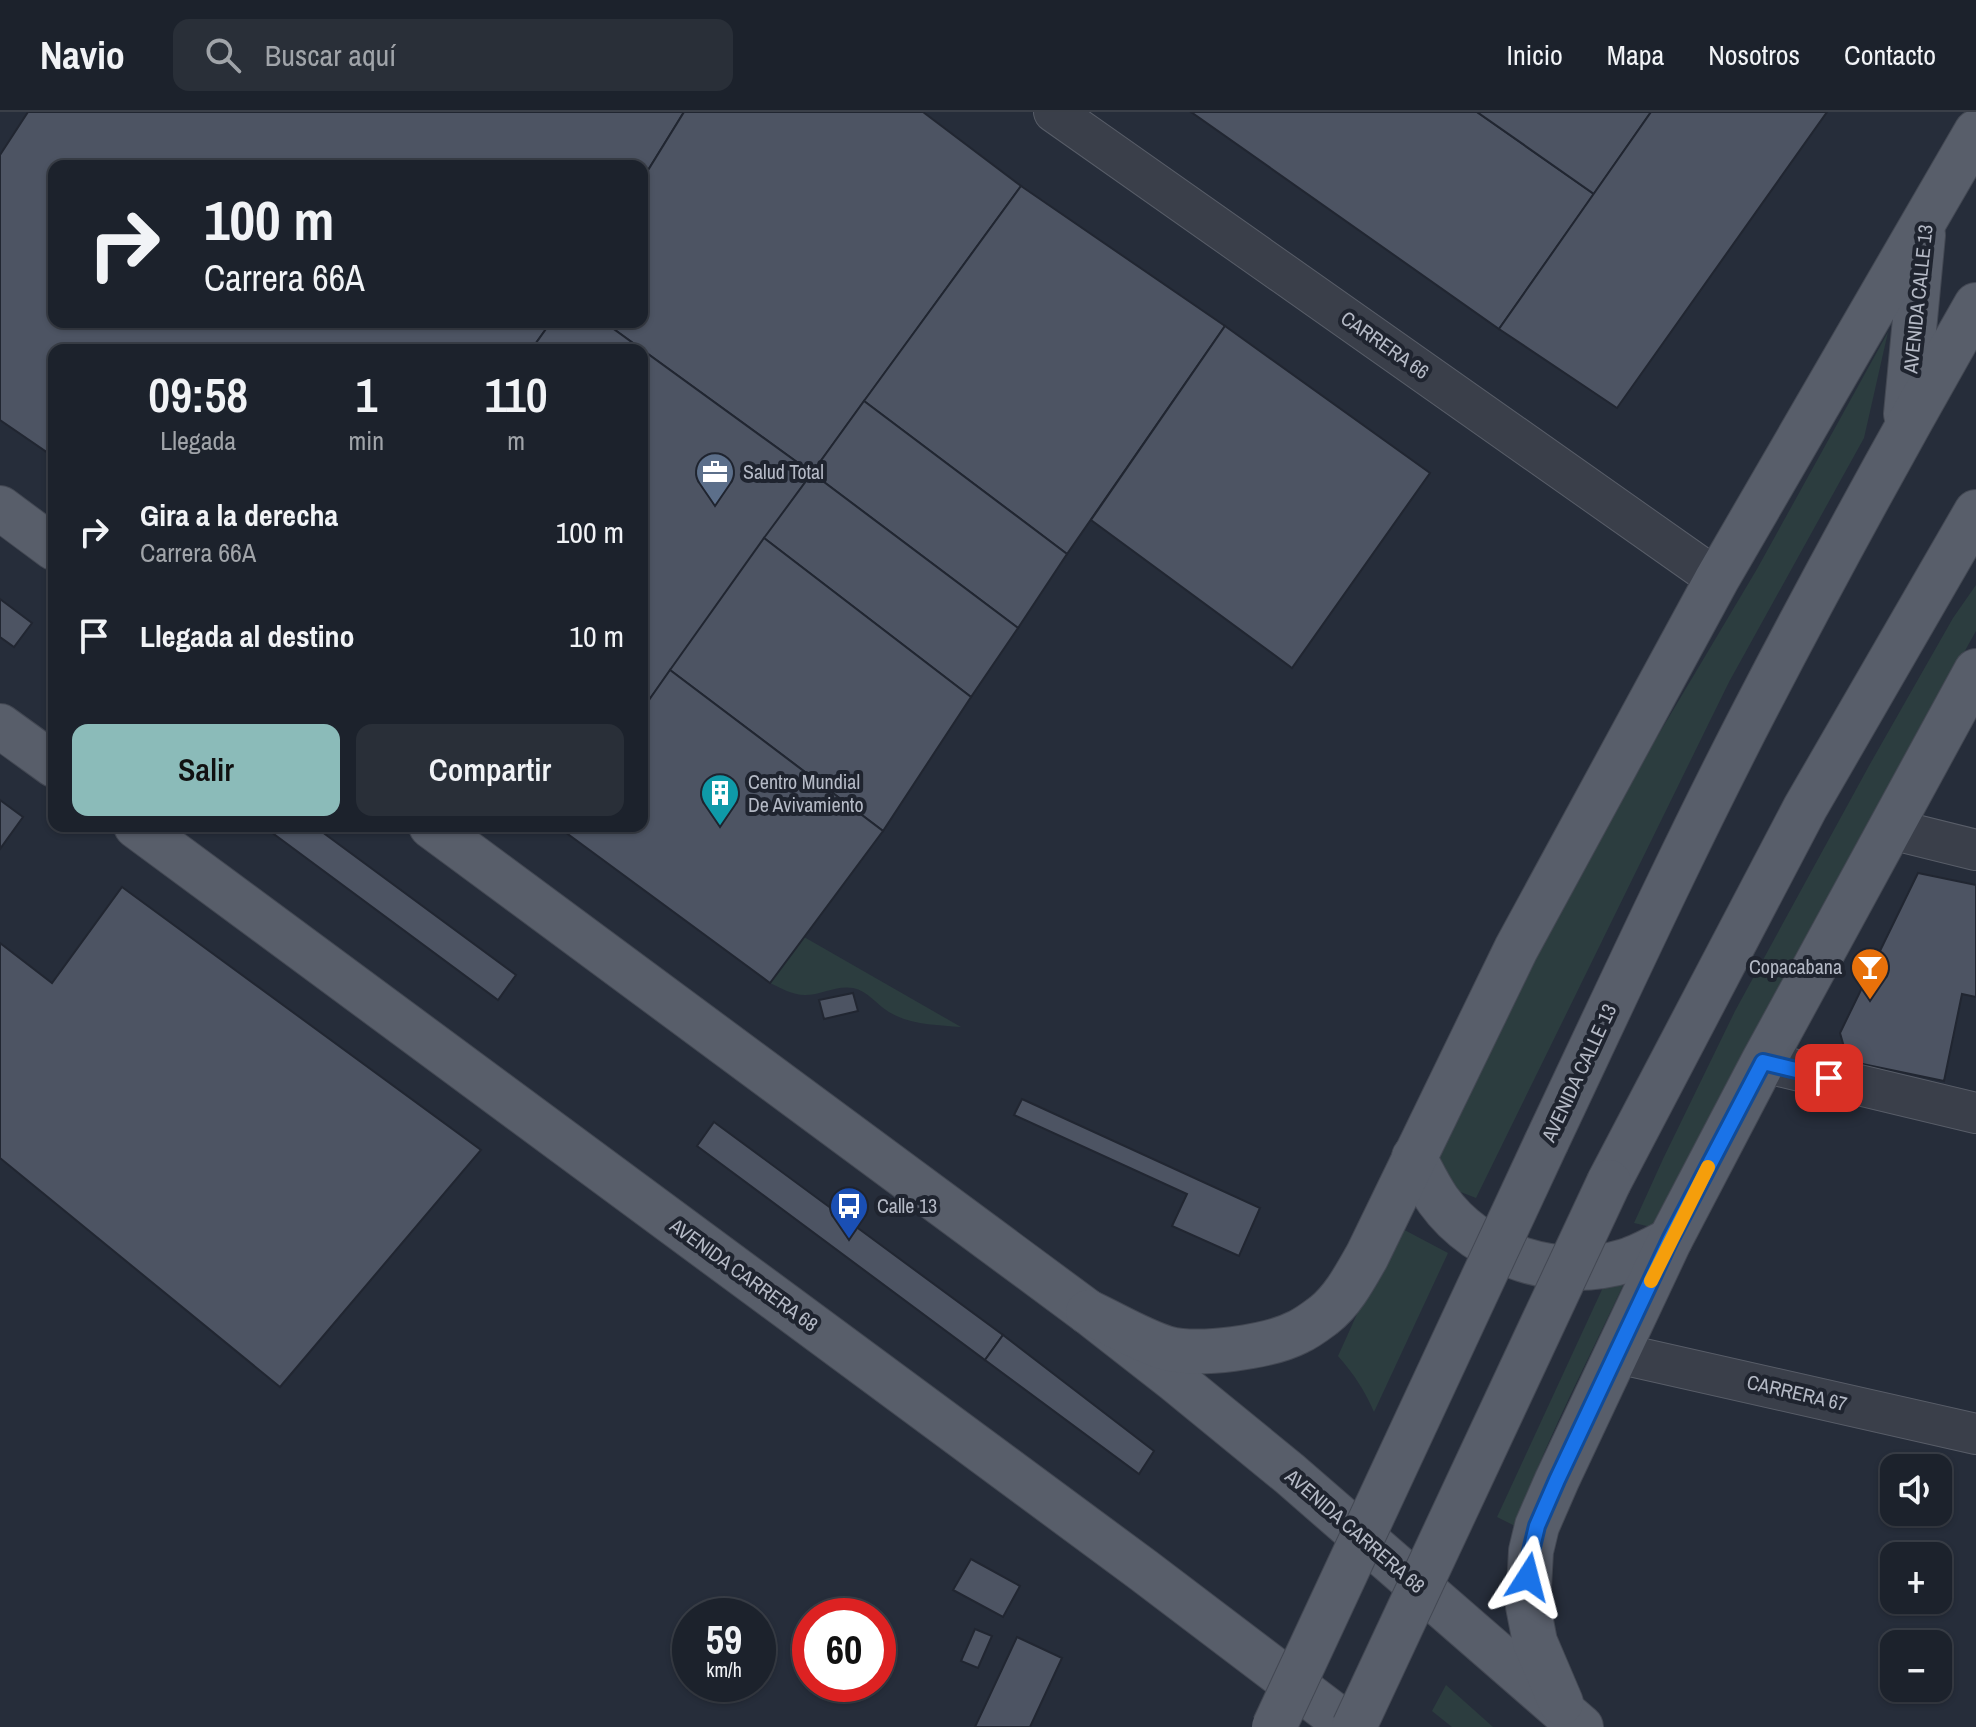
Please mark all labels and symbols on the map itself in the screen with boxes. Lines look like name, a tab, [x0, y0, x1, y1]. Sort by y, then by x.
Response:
street label: AVENIDA CALLE 13	[1896, 223, 1939, 376]
street label: CARRERA 66	[1336, 304, 1435, 385]
office icon: Salud Total	[694, 451, 736, 506]
place label: Salud Total	[743, 458, 824, 485]
place label: Centro Mundial De Avivamiento	[748, 768, 864, 818]
building icon: Centro Mundial De Avivamiento	[699, 772, 741, 827]
bar icon: Copacabana	[1849, 946, 1891, 1001]
place label: Copacabana	[1749, 953, 1842, 980]
street label: AVENIDA CALLE 13	[1534, 999, 1622, 1147]
pin	[1795, 1044, 1863, 1112]
bus stop icon: Calle 13	[828, 1185, 870, 1240]
place label: Calle 13	[877, 1192, 937, 1219]
street label: AVENIDA CARRERA 68	[664, 1211, 824, 1337]
street label: CARRERA 67	[1744, 1368, 1850, 1417]
street label: AVENIDA CARRERA 68	[1279, 1462, 1431, 1599]
position arrow	[1486, 1535, 1570, 1619]
speed limit sign: 60	[792, 1598, 896, 1702]

